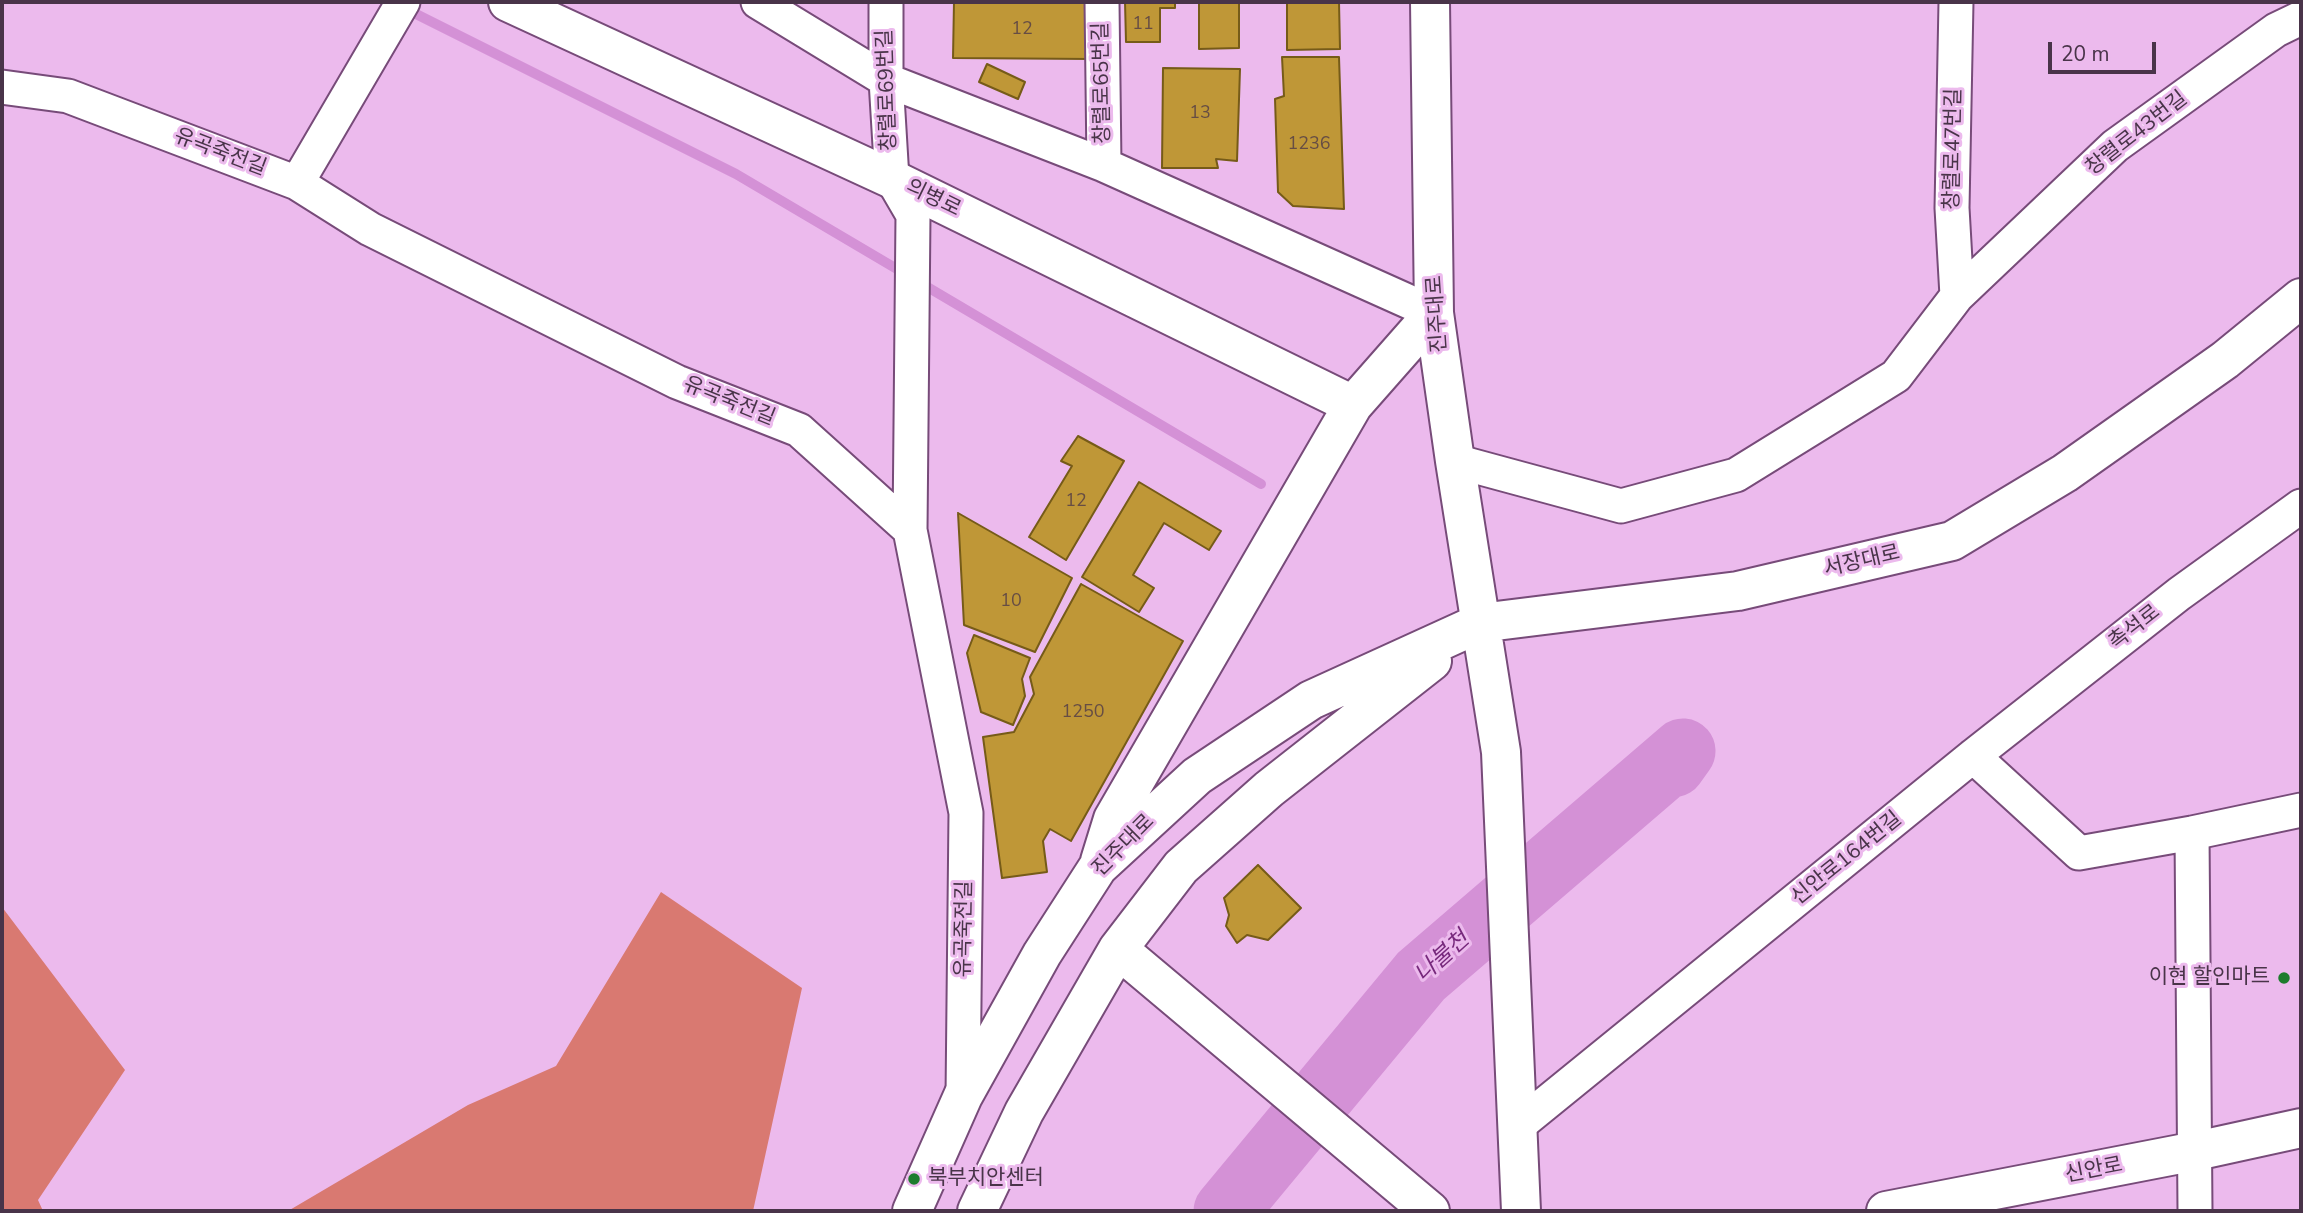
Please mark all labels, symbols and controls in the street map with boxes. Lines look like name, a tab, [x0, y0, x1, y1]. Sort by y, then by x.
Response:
house number: 11	[1132, 14, 1154, 36]
house number: 12	[1011, 19, 1033, 41]
street label: 창렬로65번길	[1089, 22, 1117, 144]
scale bar	[2051, 28, 2160, 72]
street label: 창렬로69번길	[873, 29, 903, 151]
text: 20 m	[2061, 40, 2110, 68]
street label: 창렬로43번길	[2081, 87, 2193, 181]
street label: 창렬로47번길	[1940, 88, 1968, 210]
house number: 13	[1189, 103, 1211, 125]
street label: 유곡죽전길	[170, 124, 270, 182]
house number: 1236	[1287, 134, 1331, 156]
street label: 의병로	[901, 175, 965, 223]
street label: 진주대로	[1423, 275, 1453, 353]
street label: 유곡죽전길	[679, 372, 779, 432]
house number: 12	[1065, 491, 1087, 513]
street label: 서장대로	[1822, 541, 1902, 583]
house number: 10	[1000, 591, 1022, 613]
street label: 촉석로	[2104, 600, 2166, 656]
house number: 1250	[1061, 702, 1105, 724]
street label: 신안로164번길	[1787, 807, 1907, 911]
street label: 진주대로	[1088, 810, 1160, 882]
street label: 유곡죽전길	[952, 880, 978, 978]
water label: 나불천	[1410, 927, 1476, 989]
place label: 이현 할인마트	[2149, 965, 2270, 991]
marker: 이현 할인마트	[2276, 970, 2292, 986]
street label: 신안로	[2063, 1153, 2125, 1189]
place label: 북부치안센터	[928, 1166, 1044, 1192]
marker: 북부치안센터	[906, 1171, 922, 1187]

